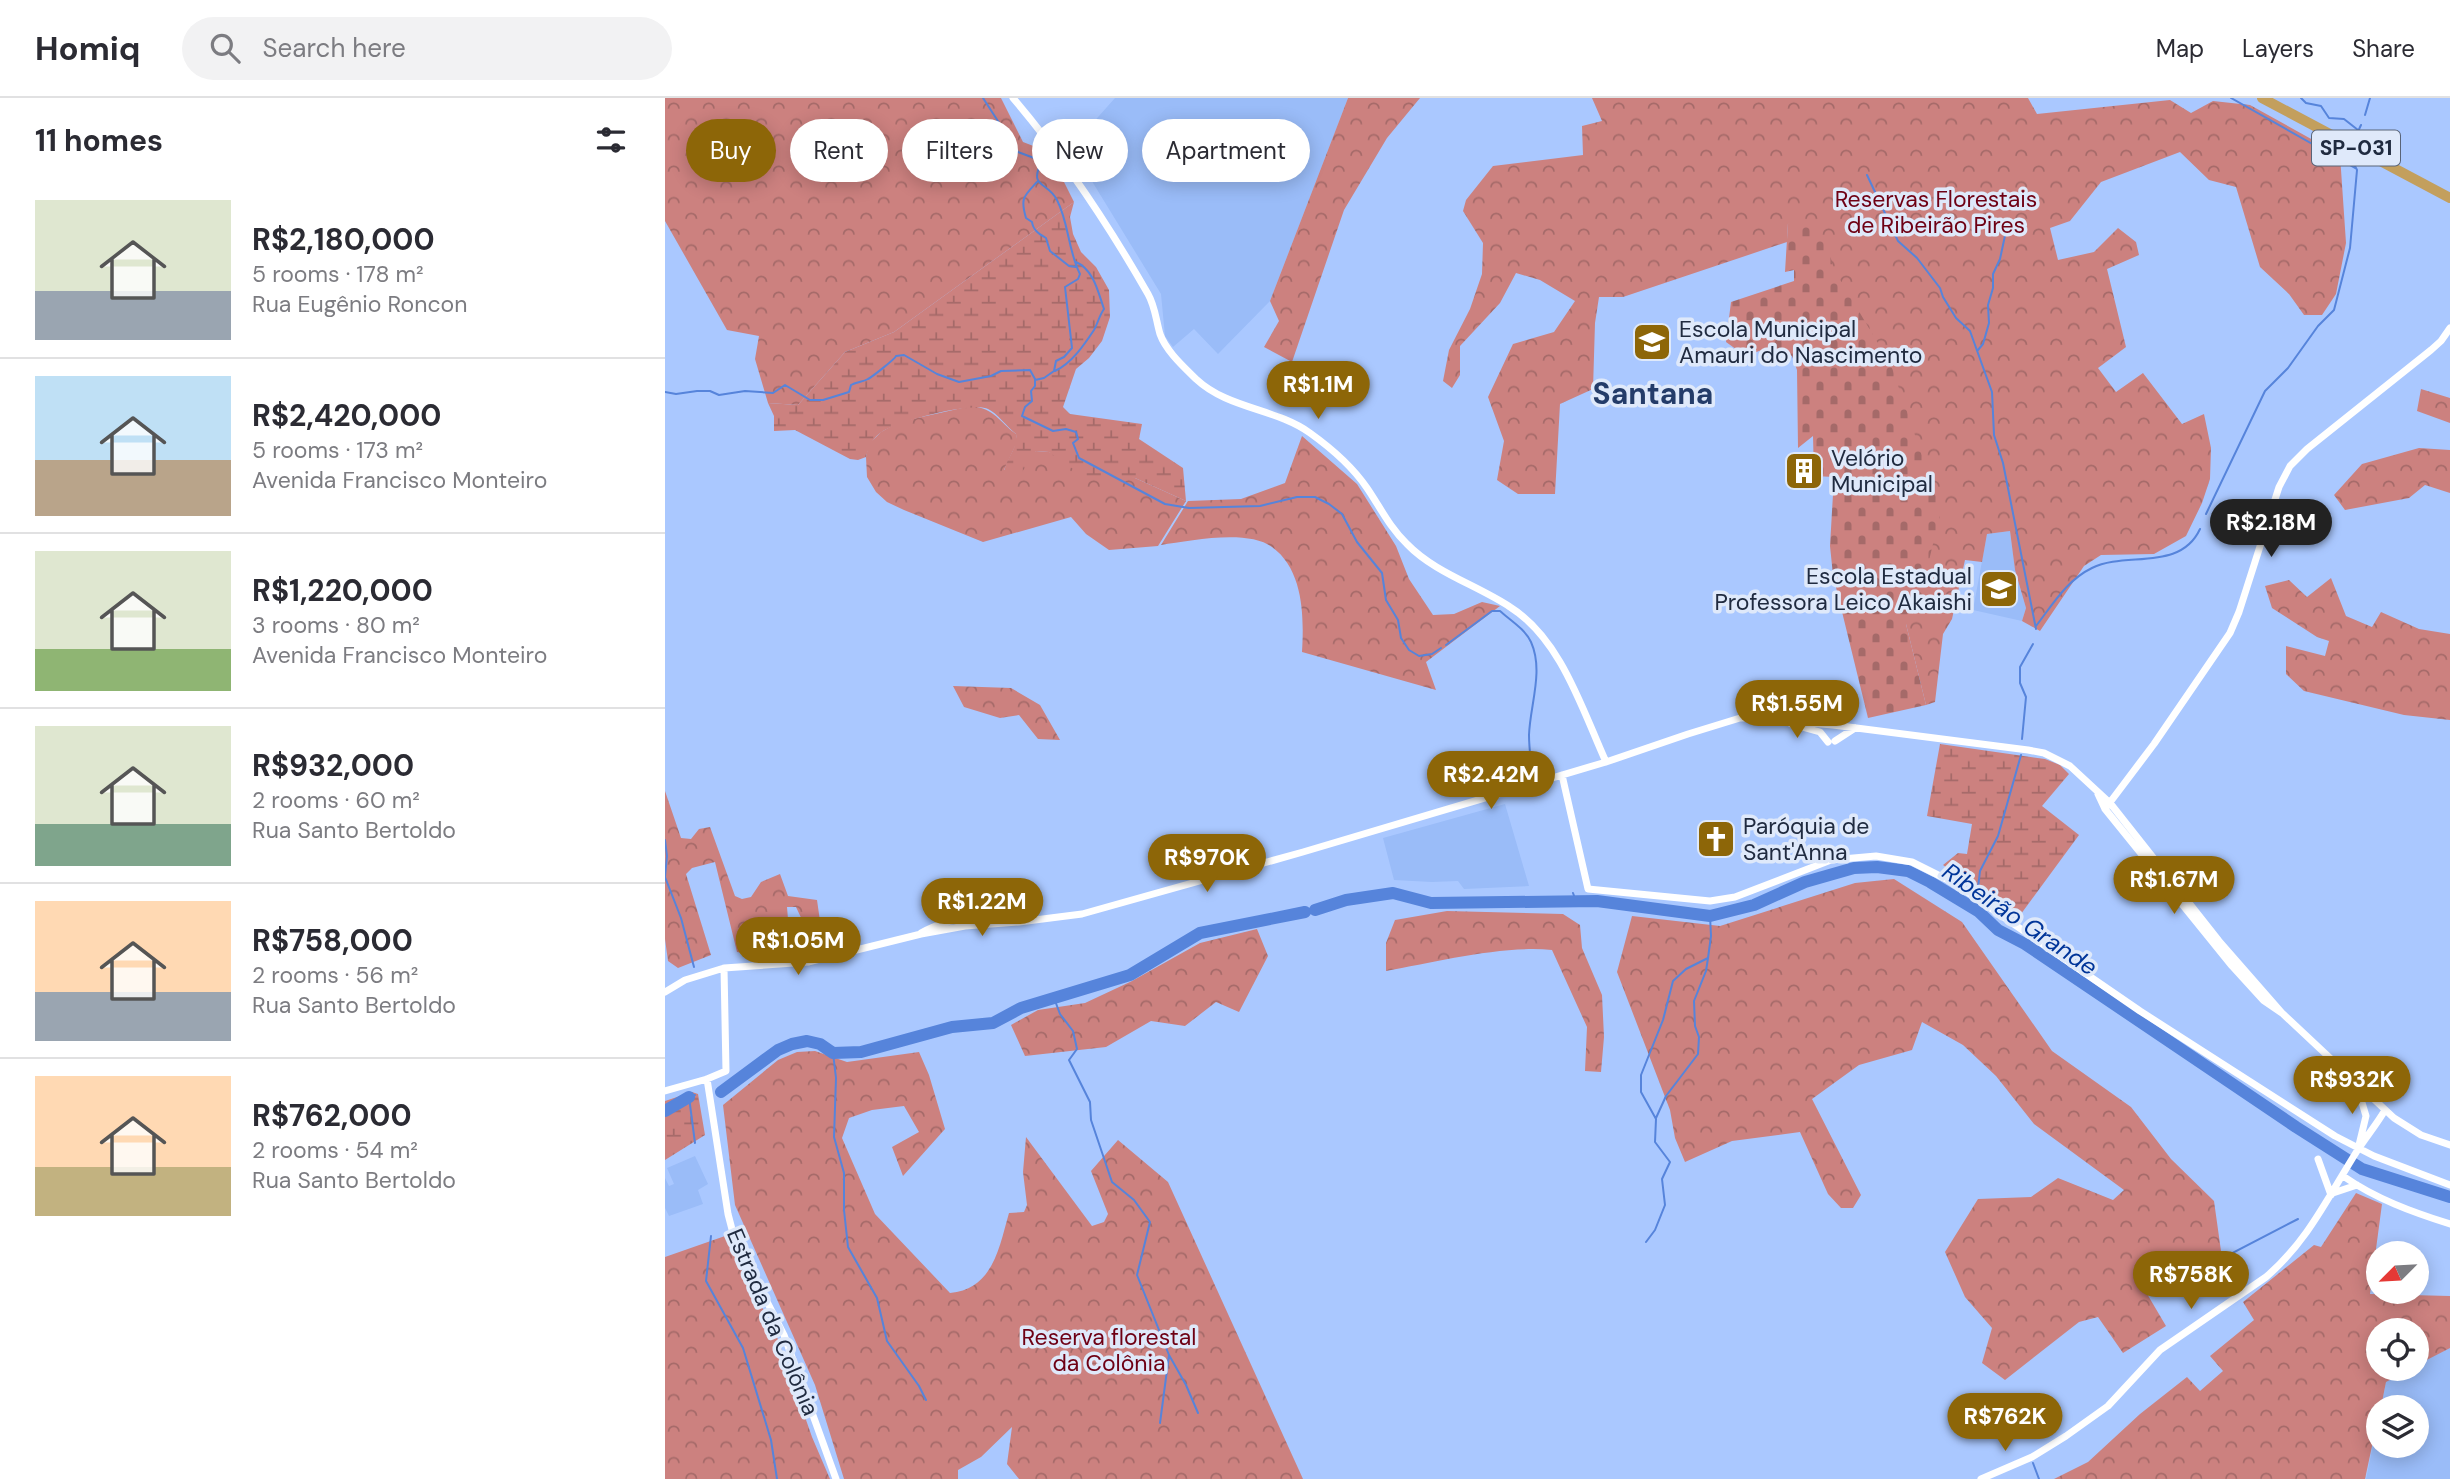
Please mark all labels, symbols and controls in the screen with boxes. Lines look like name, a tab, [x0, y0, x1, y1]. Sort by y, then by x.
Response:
search box	[182, 17, 672, 80]
text: Homiq	[35, 27, 140, 70]
icon: search	[206, 29, 244, 67]
text: Search here	[262, 31, 406, 65]
text: Map	[2156, 33, 2204, 64]
text: Layers	[2242, 33, 2314, 64]
text: Share	[2352, 33, 2415, 64]
chip: Buy	[686, 119, 776, 182]
chip: Rent	[790, 119, 888, 182]
chip: Filters	[902, 119, 1018, 182]
chip: New	[1032, 119, 1128, 182]
chip: Apartment	[1142, 119, 1310, 182]
text: 11 homes	[35, 121, 163, 160]
icon: filters	[592, 121, 630, 159]
road number: SP-031	[2312, 130, 2400, 166]
park label: Reservas Florestais de Ribeirão Pires	[1835, 184, 2037, 240]
text: R$2,180,000	[252, 220, 435, 259]
icon: home	[91, 228, 175, 312]
text: 5 rooms · 178 m²	[252, 259, 424, 289]
text: Rua Eugênio Roncon	[252, 289, 467, 319]
place label: Escola Municipal Amauri do Nascimento	[1679, 314, 1923, 370]
school or university icon: Escola Municipal Amauri do Nascimento	[1631, 321, 1673, 363]
pin: R$1.1M	[1261, 362, 1375, 421]
text: R$1.1M	[1283, 369, 1353, 399]
district label: Santana	[1593, 374, 1713, 413]
text: R$2,420,000	[252, 396, 441, 435]
icon: home	[91, 404, 175, 488]
text: 5 rooms · 173 m²	[252, 435, 423, 465]
place label: Velório Municipal	[1831, 443, 1933, 499]
building icon: Velório Municipal	[1783, 450, 1825, 492]
text: Avenida Francisco Monteiro	[252, 465, 547, 495]
pin: R$2.18M	[2206, 500, 2336, 559]
text: R$2.18M	[2226, 507, 2316, 537]
place label: Escola Estadual Professora Leico Akaishi	[1714, 561, 1972, 617]
school or university icon: Escola Estadual Professora Leico Akaishi	[1978, 568, 2020, 610]
text: R$1,220,000	[252, 571, 433, 610]
icon: home	[91, 579, 175, 663]
text: 3 rooms · 80 m²	[252, 610, 420, 640]
text: Avenida Francisco Monteiro	[252, 640, 547, 670]
pin: R$1.55M	[1732, 680, 1862, 740]
text: R$1.55M	[1751, 688, 1843, 718]
text: R$932,000	[252, 746, 414, 785]
pin: R$2.42M	[1426, 752, 1556, 811]
icon: home	[91, 754, 175, 838]
text: R$2.42M	[1443, 759, 1539, 789]
text: 2 rooms · 60 m²	[252, 785, 420, 815]
place label: Paróquia de Sant'Anna	[1743, 811, 1869, 867]
text: Rua Santo Bertoldo	[252, 815, 456, 845]
church icon: Paróquia de Sant'Anna	[1695, 818, 1737, 860]
pin: R$970K	[1150, 834, 1264, 894]
text: R$970K	[1164, 842, 1250, 872]
water label: Ribeirão Grande	[1937, 856, 2103, 982]
pin: R$1.67M	[2109, 856, 2239, 916]
text: R$1.67M	[2130, 864, 2218, 894]
pin: R$1.22M	[917, 878, 1047, 938]
text: R$1.22M	[937, 886, 1027, 916]
pin: R$1.05M	[733, 918, 863, 977]
text: R$758,000	[252, 921, 413, 960]
text: R$1.05M	[752, 925, 844, 955]
icon: home	[91, 929, 175, 1013]
text: 2 rooms · 56 m²	[252, 960, 418, 990]
text: Rua Santo Bertoldo	[252, 990, 456, 1020]
pin: R$932K	[2295, 1056, 2409, 1116]
text: R$932K	[2309, 1064, 2395, 1094]
text: R$762,000	[252, 1096, 412, 1135]
icon: home	[91, 1104, 175, 1188]
text: 2 rooms · 54 m²	[252, 1135, 418, 1165]
text: Rua Santo Bertoldo	[252, 1165, 456, 1195]
street label: Estrada da Colônia	[720, 1224, 826, 1420]
north arrow	[2366, 1241, 2429, 1304]
map controls	[2366, 1241, 2429, 1458]
pin: R$758K	[2134, 1252, 2248, 1311]
text: R$758K	[2149, 1259, 2233, 1289]
button: locate	[2366, 1318, 2429, 1381]
park label: Reserva florestal da Colônia	[1022, 1322, 1196, 1378]
pin: R$762K	[1948, 1394, 2062, 1453]
button: layers	[2366, 1395, 2429, 1458]
text: R$762K	[1963, 1401, 2047, 1431]

